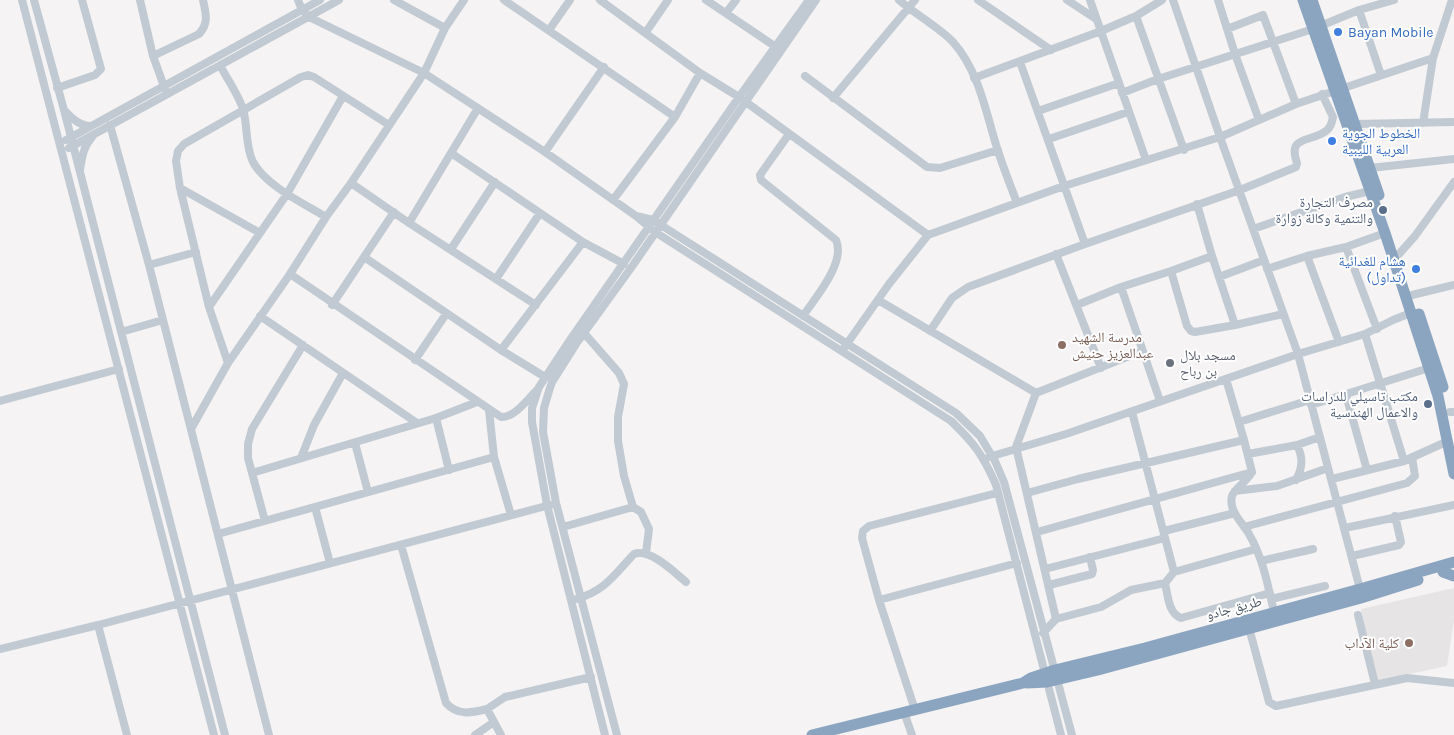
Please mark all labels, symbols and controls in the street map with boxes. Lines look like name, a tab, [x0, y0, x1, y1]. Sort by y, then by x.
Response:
place label: Bayan Mobile	[1348, 24, 1434, 41]
marker: Bayan Mobile	[1332, 26, 1344, 38]
place label: الخطوط الجوية العربية الليبية	[1342, 125, 1420, 158]
marker: الخطوط الجوية العربية الليبية	[1326, 135, 1338, 147]
place label: مصرف التجارة والتنمية وكالة زوارة	[1276, 194, 1373, 227]
marker: مصرف التجارة والتنمية وكالة زوارة	[1377, 204, 1389, 216]
place label: هشام للغدائية (تداول)	[1339, 253, 1406, 286]
marker: هشام للغدائية (تداول)	[1410, 263, 1422, 275]
place label: مدرسة الشهيد عبدالعزيز حنيش	[1072, 329, 1154, 362]
marker: مدرسة الشهيد عبدالعزيز حنيش	[1056, 339, 1068, 351]
place label: مسجد بلال بن رباح	[1180, 347, 1236, 381]
marker: مسجد بلال بن رباح	[1164, 357, 1176, 369]
place label: مكتب تاسيلي للدراسات والاعمال الهندسية	[1301, 388, 1418, 421]
marker: مكتب تاسيلي للدراسات والاعمال الهندسية	[1422, 398, 1434, 410]
street label: طريق جادو	[1204, 592, 1264, 625]
place label: كلية الآداب	[1345, 635, 1399, 652]
marker: كلية الآداب	[1403, 637, 1415, 649]

